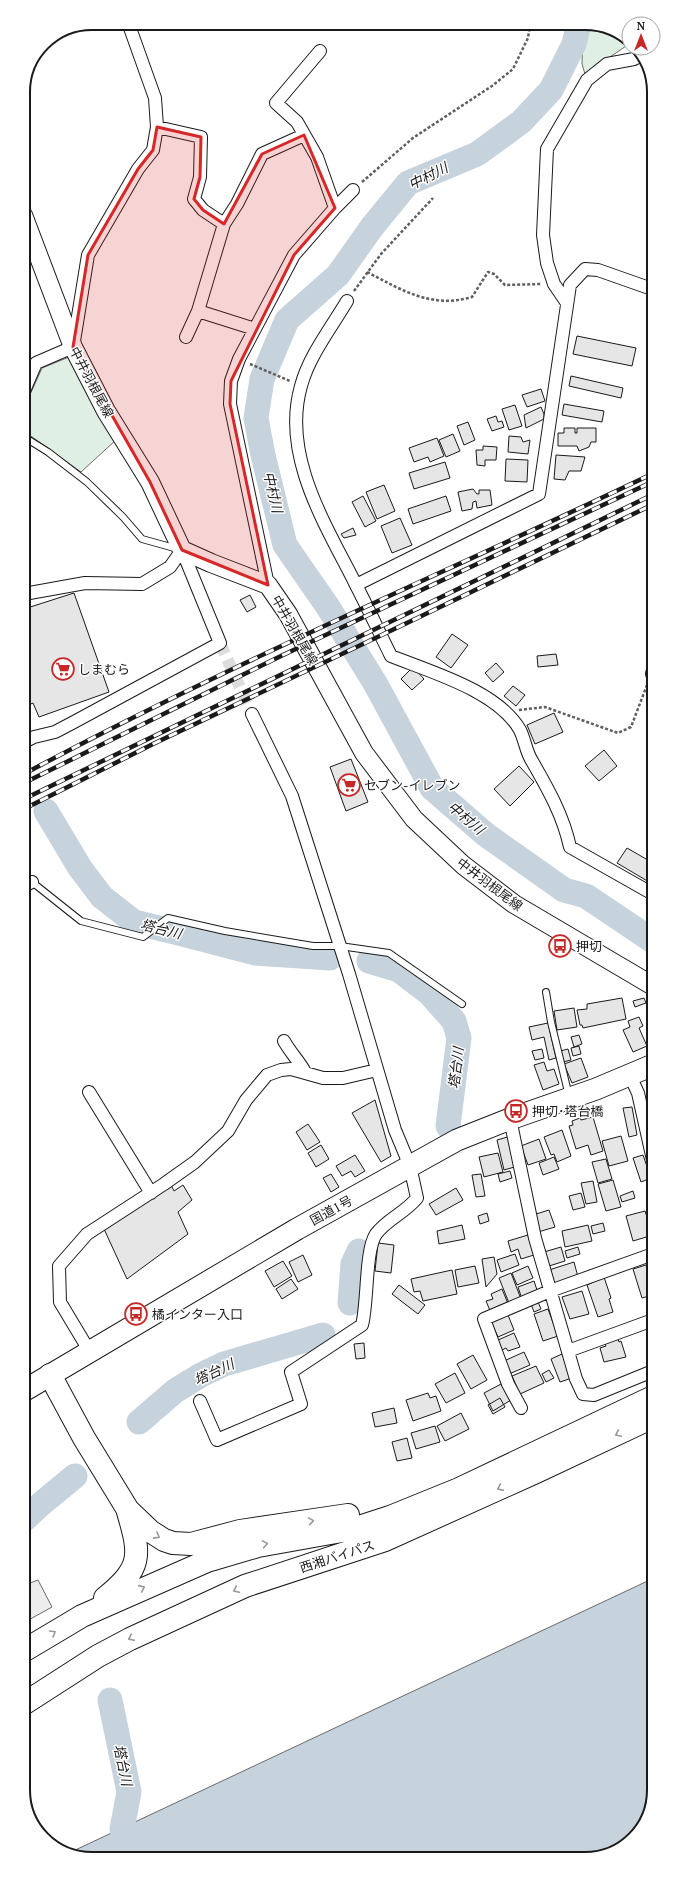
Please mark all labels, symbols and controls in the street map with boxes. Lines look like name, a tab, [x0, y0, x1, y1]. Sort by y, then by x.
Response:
north arrow	[621, 16, 661, 56]
text: N	[637, 19, 646, 33]
water label: 中村川	[405, 157, 453, 194]
street label: 中井羽根尾線	[66, 343, 118, 421]
water label: 中村川	[260, 469, 288, 516]
street label: 中井羽根尾線	[268, 592, 322, 668]
supermarket icon: しまむら	[50, 656, 76, 682]
place label: しまむら	[78, 660, 130, 678]
supermarket icon: セブン-イレブン	[336, 772, 362, 798]
place label: セブン-イレブン	[364, 776, 461, 794]
water label: 中村川	[444, 797, 490, 840]
street label: 中井羽根尾線	[453, 853, 527, 915]
water label: 塔台川	[138, 914, 186, 943]
bus stop icon: 押切	[547, 933, 573, 959]
place label: 押切	[576, 937, 602, 955]
water label: 塔台川	[444, 1044, 468, 1090]
bus stop icon: 押切･塔台橋	[503, 1098, 529, 1124]
place label: 押切･塔台橋	[532, 1102, 604, 1120]
street label: 国道1号	[307, 1191, 355, 1229]
bus stop icon: 橘インター入口	[123, 1301, 149, 1327]
place label: 橘インター入口	[152, 1305, 243, 1323]
water label: 塔台川	[191, 1353, 239, 1389]
one-way arrow	[615, 1429, 623, 1437]
one-way arrow	[497, 1484, 504, 1492]
one-way arrow	[308, 1518, 314, 1526]
one-way arrow	[153, 1531, 160, 1538]
street label: 西湘バイパス	[297, 1535, 377, 1577]
one-way arrow	[261, 1541, 268, 1549]
one-way arrow	[138, 1585, 146, 1593]
one-way arrow	[232, 1585, 240, 1593]
one-way arrow	[49, 1630, 56, 1637]
one-way arrow	[127, 1633, 135, 1641]
water label: 塔台川	[110, 1742, 138, 1789]

